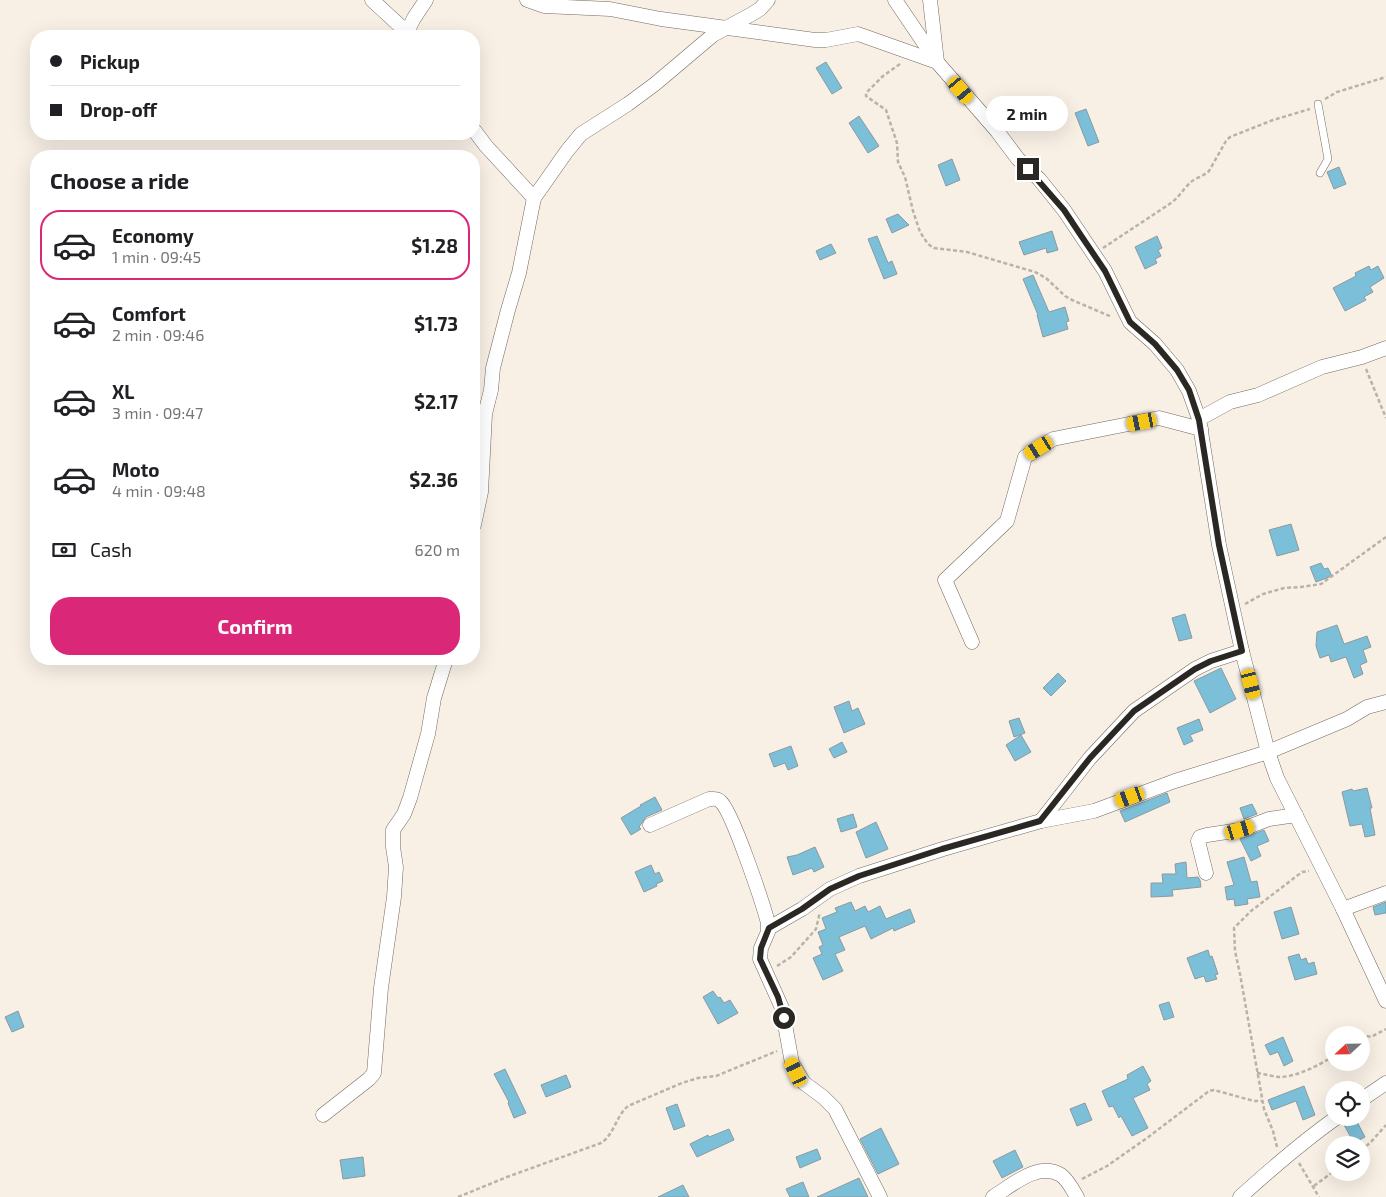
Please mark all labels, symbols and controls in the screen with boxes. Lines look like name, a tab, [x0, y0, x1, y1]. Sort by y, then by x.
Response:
text: Pickup	[80, 50, 140, 73]
car	[945, 74, 976, 106]
callout: 2 min	[987, 96, 1069, 132]
text: Drop-off	[80, 98, 157, 121]
text: 2 min	[1007, 104, 1047, 123]
route end	[1017, 158, 1039, 180]
text: Choose a ride	[50, 167, 189, 193]
icon: car	[52, 223, 97, 268]
text: Economy	[112, 224, 194, 247]
text: $1.28	[411, 234, 458, 257]
text: 1 min · 09:45	[112, 247, 201, 266]
icon: car	[52, 301, 97, 346]
text: Comfort	[112, 302, 186, 325]
text: $1.73	[414, 312, 458, 335]
text: 2 min · 09:46	[112, 325, 204, 344]
icon: car	[52, 379, 97, 424]
text: XL	[112, 380, 134, 403]
text: $2.17	[414, 390, 458, 413]
text: 3 min · 09:47	[112, 403, 203, 422]
car	[1125, 412, 1158, 432]
car	[1022, 434, 1055, 462]
icon: car	[52, 457, 97, 502]
text: Moto	[112, 458, 160, 481]
text: $2.36	[409, 468, 458, 491]
text: 4 min · 09:48	[112, 481, 206, 500]
icon: cash	[50, 536, 78, 564]
text: Cash	[90, 538, 132, 561]
text: 620 m	[415, 540, 460, 559]
button: Confirm	[50, 597, 460, 655]
car	[1240, 668, 1261, 700]
car	[1113, 785, 1146, 809]
car	[1223, 818, 1256, 842]
route start	[773, 1007, 795, 1029]
north arrow	[1325, 1026, 1370, 1071]
map controls	[1325, 1026, 1370, 1181]
car	[782, 1055, 809, 1089]
button: locate	[1325, 1081, 1370, 1126]
button: layers	[1325, 1136, 1370, 1181]

